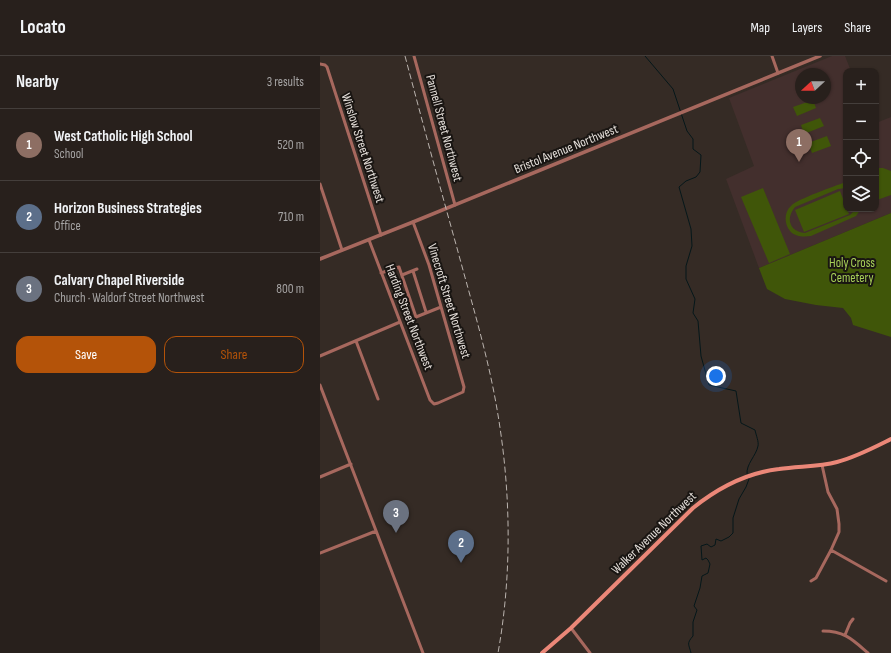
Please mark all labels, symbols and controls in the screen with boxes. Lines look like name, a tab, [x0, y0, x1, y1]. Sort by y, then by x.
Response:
text: Locato	[20, 16, 66, 39]
text: Map	[750, 19, 770, 36]
text: Layers	[792, 19, 822, 36]
text: Share	[844, 19, 871, 36]
north arrow	[795, 68, 831, 104]
map controls	[843, 68, 879, 212]
button: +	[843, 68, 879, 104]
text: Nearby	[16, 72, 59, 92]
street label: Pannell Street Northwest	[422, 73, 466, 183]
text: 3 results	[267, 74, 304, 90]
street label: Winslow Street Northwest	[338, 91, 388, 205]
button: −	[843, 104, 879, 140]
street label: Bristol Avenue Northwest	[512, 121, 620, 177]
text: West Catholic High School	[54, 127, 193, 146]
pin: 1	[786, 129, 812, 162]
text: 1	[26, 137, 32, 153]
text: 520 m	[277, 137, 304, 153]
button: locate	[843, 140, 879, 176]
text: School	[54, 146, 84, 162]
button: layers	[843, 176, 879, 212]
text: Horizon Business Strategies	[54, 199, 202, 218]
text: 2	[26, 209, 32, 225]
text: 710 m	[278, 209, 304, 225]
text: Office	[54, 218, 81, 234]
street label: Vinecroft Street Northwest	[424, 242, 474, 360]
park label: Holy Cross Cemetery	[829, 255, 875, 286]
street label: Harding Street Northwest	[381, 262, 437, 372]
text: Calvary Chapel Riverside	[54, 271, 184, 290]
text: 3	[26, 281, 32, 297]
text: 800 m	[276, 281, 304, 297]
text: Church · Waldorf Street Northwest	[54, 290, 204, 306]
button: Save	[16, 336, 156, 373]
button: Share	[164, 336, 304, 373]
your location	[706, 366, 726, 386]
street label: Walker Avenue Northwest	[608, 488, 700, 578]
pin: 3	[383, 500, 409, 533]
pin: 2	[448, 530, 474, 563]

